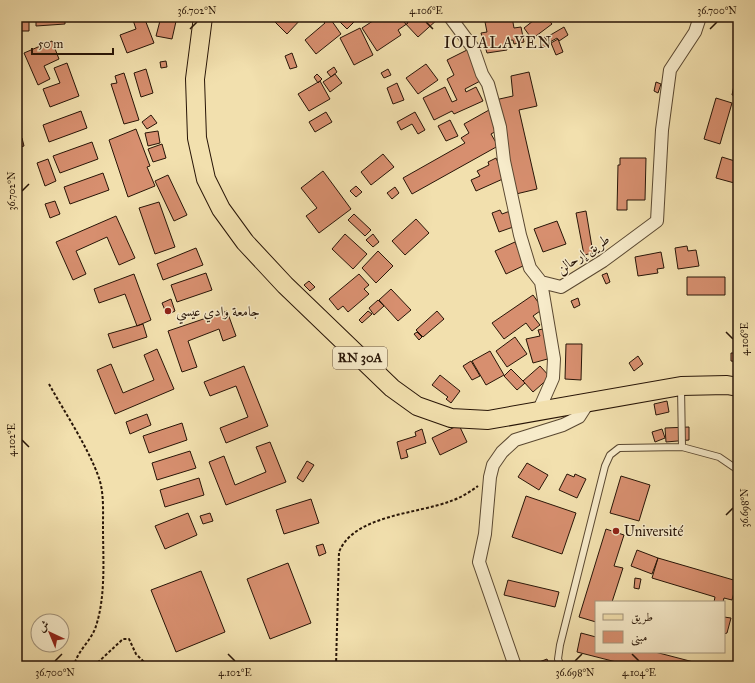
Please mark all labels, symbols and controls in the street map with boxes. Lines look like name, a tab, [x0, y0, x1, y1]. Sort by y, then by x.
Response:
text: 36.702°N	[178, 5, 217, 17]
text: 4.106°E	[409, 5, 443, 17]
text: 36.700°N	[697, 5, 737, 17]
scale bar	[32, 30, 113, 56]
district label: IOUALAYEN	[444, 33, 552, 52]
text: 50 m	[38, 37, 63, 51]
text: 36.702°N	[6, 171, 18, 210]
street label: طريق إرحالن	[553, 231, 613, 278]
place label: جامعة وادي عيسي	[176, 303, 260, 325]
marker: جامعة وادي عيسي	[163, 306, 173, 316]
text: 4.106°E	[739, 322, 751, 356]
road number: RN 30A	[333, 347, 387, 369]
text: 4.102°E	[6, 423, 18, 457]
text: 36.698°N	[739, 488, 751, 528]
place label: Université	[624, 523, 683, 540]
marker: Université	[611, 526, 621, 536]
legend	[595, 601, 725, 653]
text: طريق	[631, 610, 653, 625]
north arrow	[30, 613, 70, 653]
text: ش	[35, 618, 52, 635]
text: مبنى	[631, 630, 647, 646]
text: 36.700°N	[35, 667, 75, 679]
text: 4.102°E	[218, 667, 252, 679]
text: 36.698°N	[555, 667, 595, 679]
text: 4.104°E	[622, 667, 656, 679]

